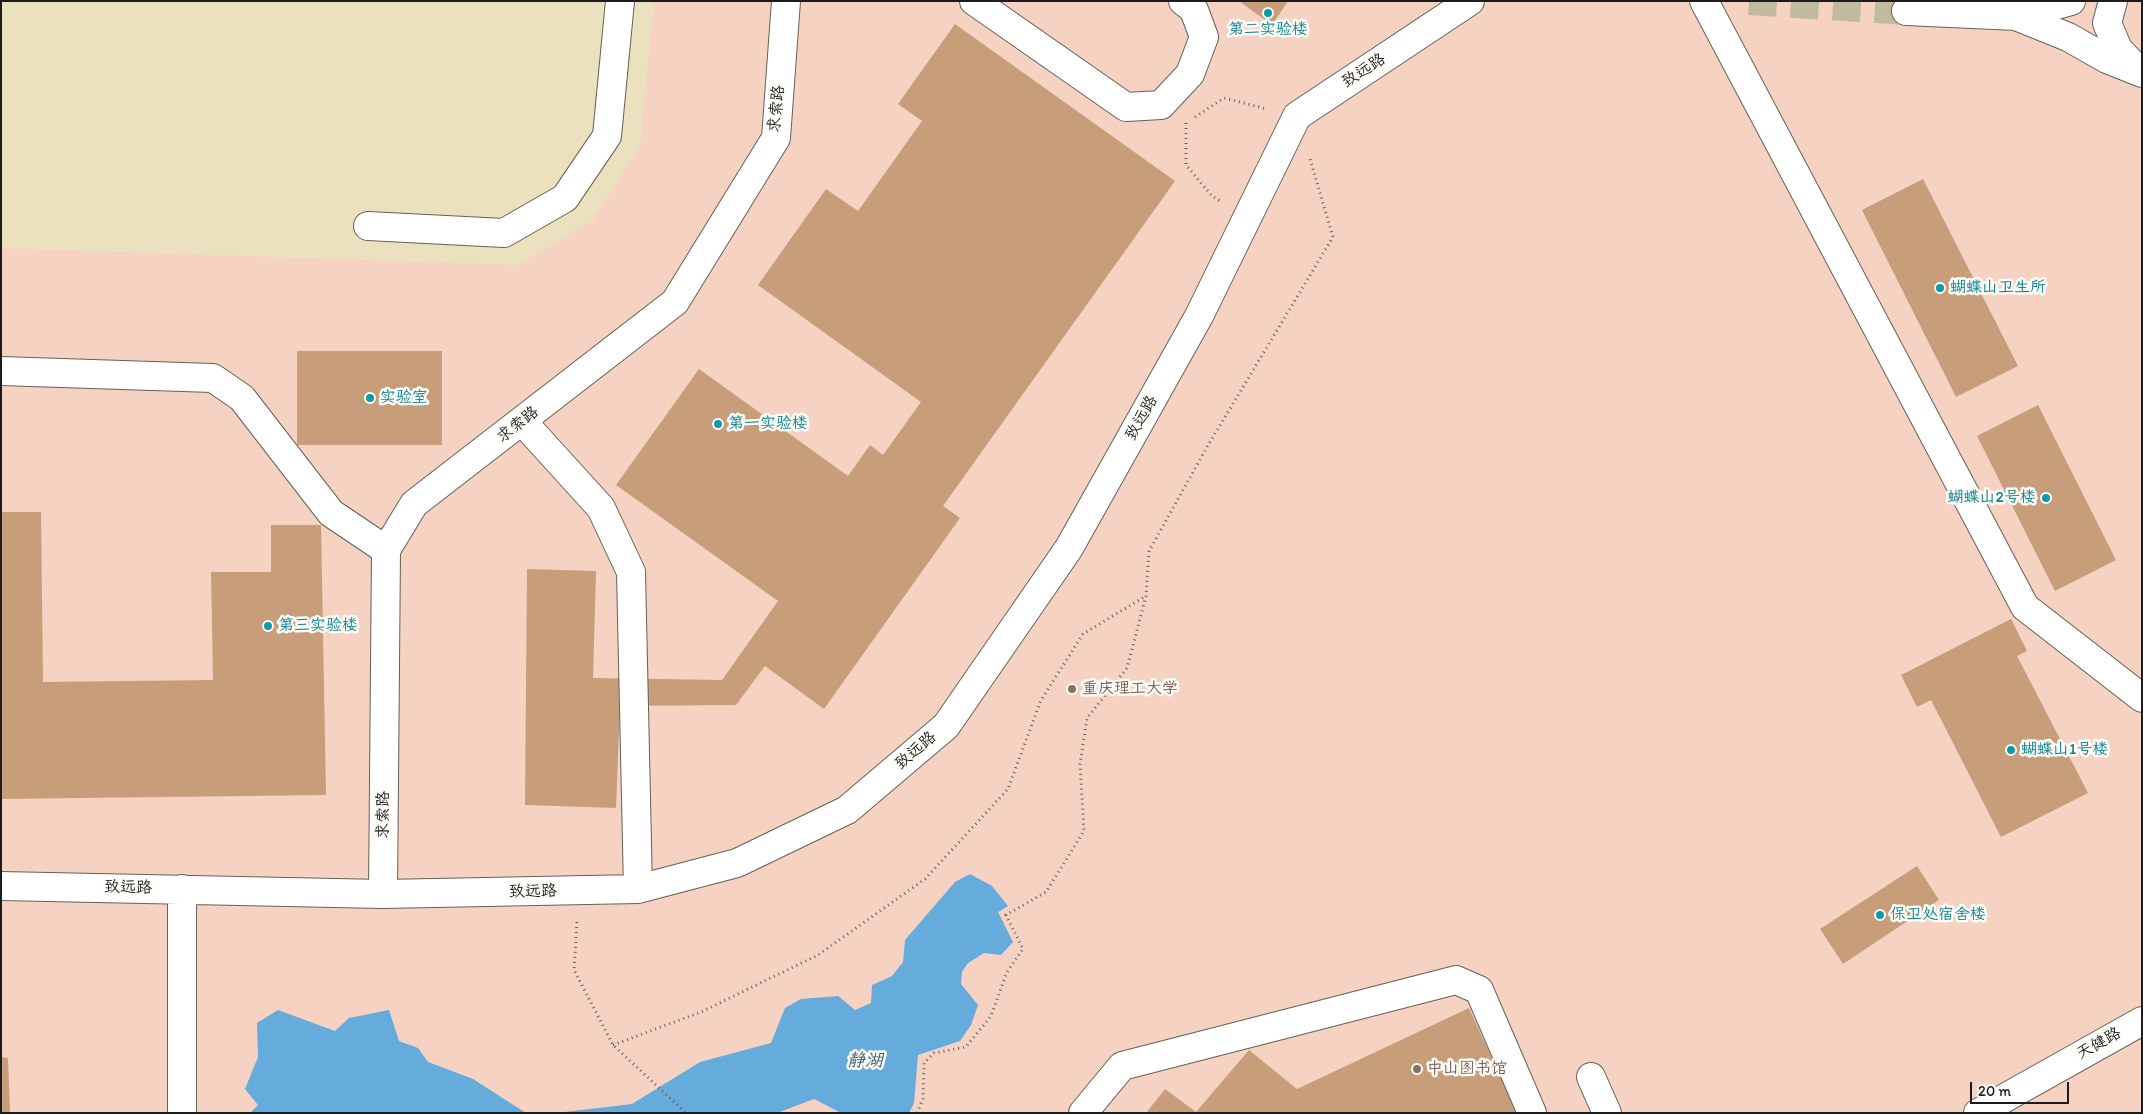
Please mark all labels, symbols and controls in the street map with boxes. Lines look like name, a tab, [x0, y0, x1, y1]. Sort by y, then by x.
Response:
marker: 第二实验楼	[1262, 7, 1274, 19]
place label: 第二实验楼	[1228, 20, 1308, 40]
street label: 致远路	[1339, 50, 1389, 92]
street label: 求索路	[765, 84, 789, 134]
place label: 蝴蝶山卫生所	[1950, 278, 2046, 298]
marker: 蝴蝶山卫生所	[1934, 282, 1946, 294]
place label: 实验室	[380, 388, 428, 408]
marker: 实验室	[364, 392, 376, 404]
street label: 致远路	[1122, 392, 1162, 444]
street label: 求索路	[493, 403, 543, 447]
place label: 第一实验楼	[728, 414, 808, 434]
marker: 第一实验楼	[712, 418, 724, 430]
place label: 蝴蝶山2号楼	[1948, 488, 2036, 508]
marker: 蝴蝶山2号楼	[2040, 492, 2052, 504]
place label: 第三实验楼	[278, 616, 358, 636]
marker: 第三实验楼	[262, 620, 274, 632]
place label: 重庆理工大学	[1082, 679, 1178, 699]
marker: 重庆理工大学	[1066, 683, 1078, 695]
street label: 致远路	[892, 728, 940, 774]
place label: 蝴蝶山1号楼	[2021, 740, 2108, 760]
marker: 蝴蝶山1号楼	[2005, 744, 2017, 756]
street label: 求索路	[374, 791, 394, 839]
street label: 致远路	[104, 878, 152, 898]
street label: 致远路	[509, 882, 557, 902]
place label: 保卫处宿舍楼	[1890, 905, 1986, 925]
marker: 保卫处宿舍楼	[1874, 909, 1886, 921]
street label: 天健路	[2073, 1024, 2125, 1064]
water label: 静湖	[847, 1050, 883, 1072]
place label: 中山图书馆	[1427, 1059, 1507, 1079]
marker: 中山图书馆	[1411, 1063, 1423, 1075]
scale bar	[1973, 1072, 2072, 1104]
text: 20 m	[1978, 1082, 2011, 1100]

